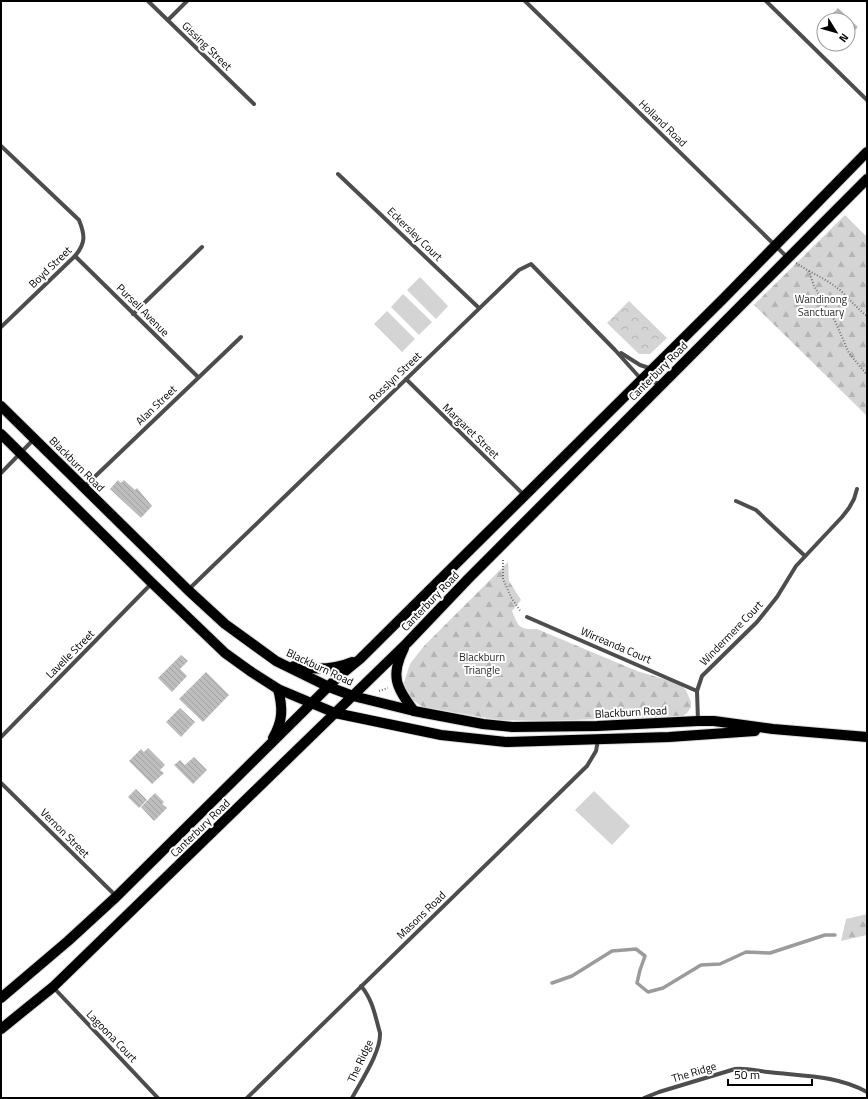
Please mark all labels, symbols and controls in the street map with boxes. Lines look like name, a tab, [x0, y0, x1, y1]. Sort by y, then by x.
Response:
north arrow	[816, 12, 856, 52]
street label: Gissing Street	[178, 18, 236, 74]
text: N	[835, 30, 853, 46]
street label: Holland Road	[635, 96, 691, 150]
street label: Eckersley Court	[384, 203, 446, 265]
street label: Boyd Street	[25, 242, 75, 292]
street label: Pursell Avenue	[113, 280, 173, 340]
park label: Wandinong Sanctuary	[795, 291, 848, 320]
street label: Canterbury Road	[625, 338, 691, 404]
street label: Rosslyn Street	[365, 348, 425, 406]
street label: Alan Street	[132, 381, 180, 429]
street label: Margaret Street	[439, 400, 503, 462]
street label: Blackburn Road	[46, 433, 108, 495]
street label: Canterbury Road	[397, 567, 463, 634]
street label: Windermere Court	[696, 597, 766, 669]
street label: Wirreanda Court	[578, 623, 654, 667]
street label: Lavelle Street	[42, 626, 98, 682]
street label: Blackburn Road	[284, 644, 356, 690]
park label: Blackburn Triangle	[459, 649, 505, 678]
street label: Blackburn Road	[594, 702, 668, 722]
street label: Canterbury Road	[167, 795, 234, 861]
street label: Vernon Street	[37, 805, 93, 861]
street label: Masons Road	[393, 887, 449, 943]
street label: Lagoona Court	[83, 1006, 141, 1066]
street label: The Ridge	[343, 1036, 377, 1085]
street label: The Ridge	[670, 1058, 719, 1086]
scale bar	[728, 1061, 812, 1087]
text: 50 m	[734, 1065, 760, 1084]

